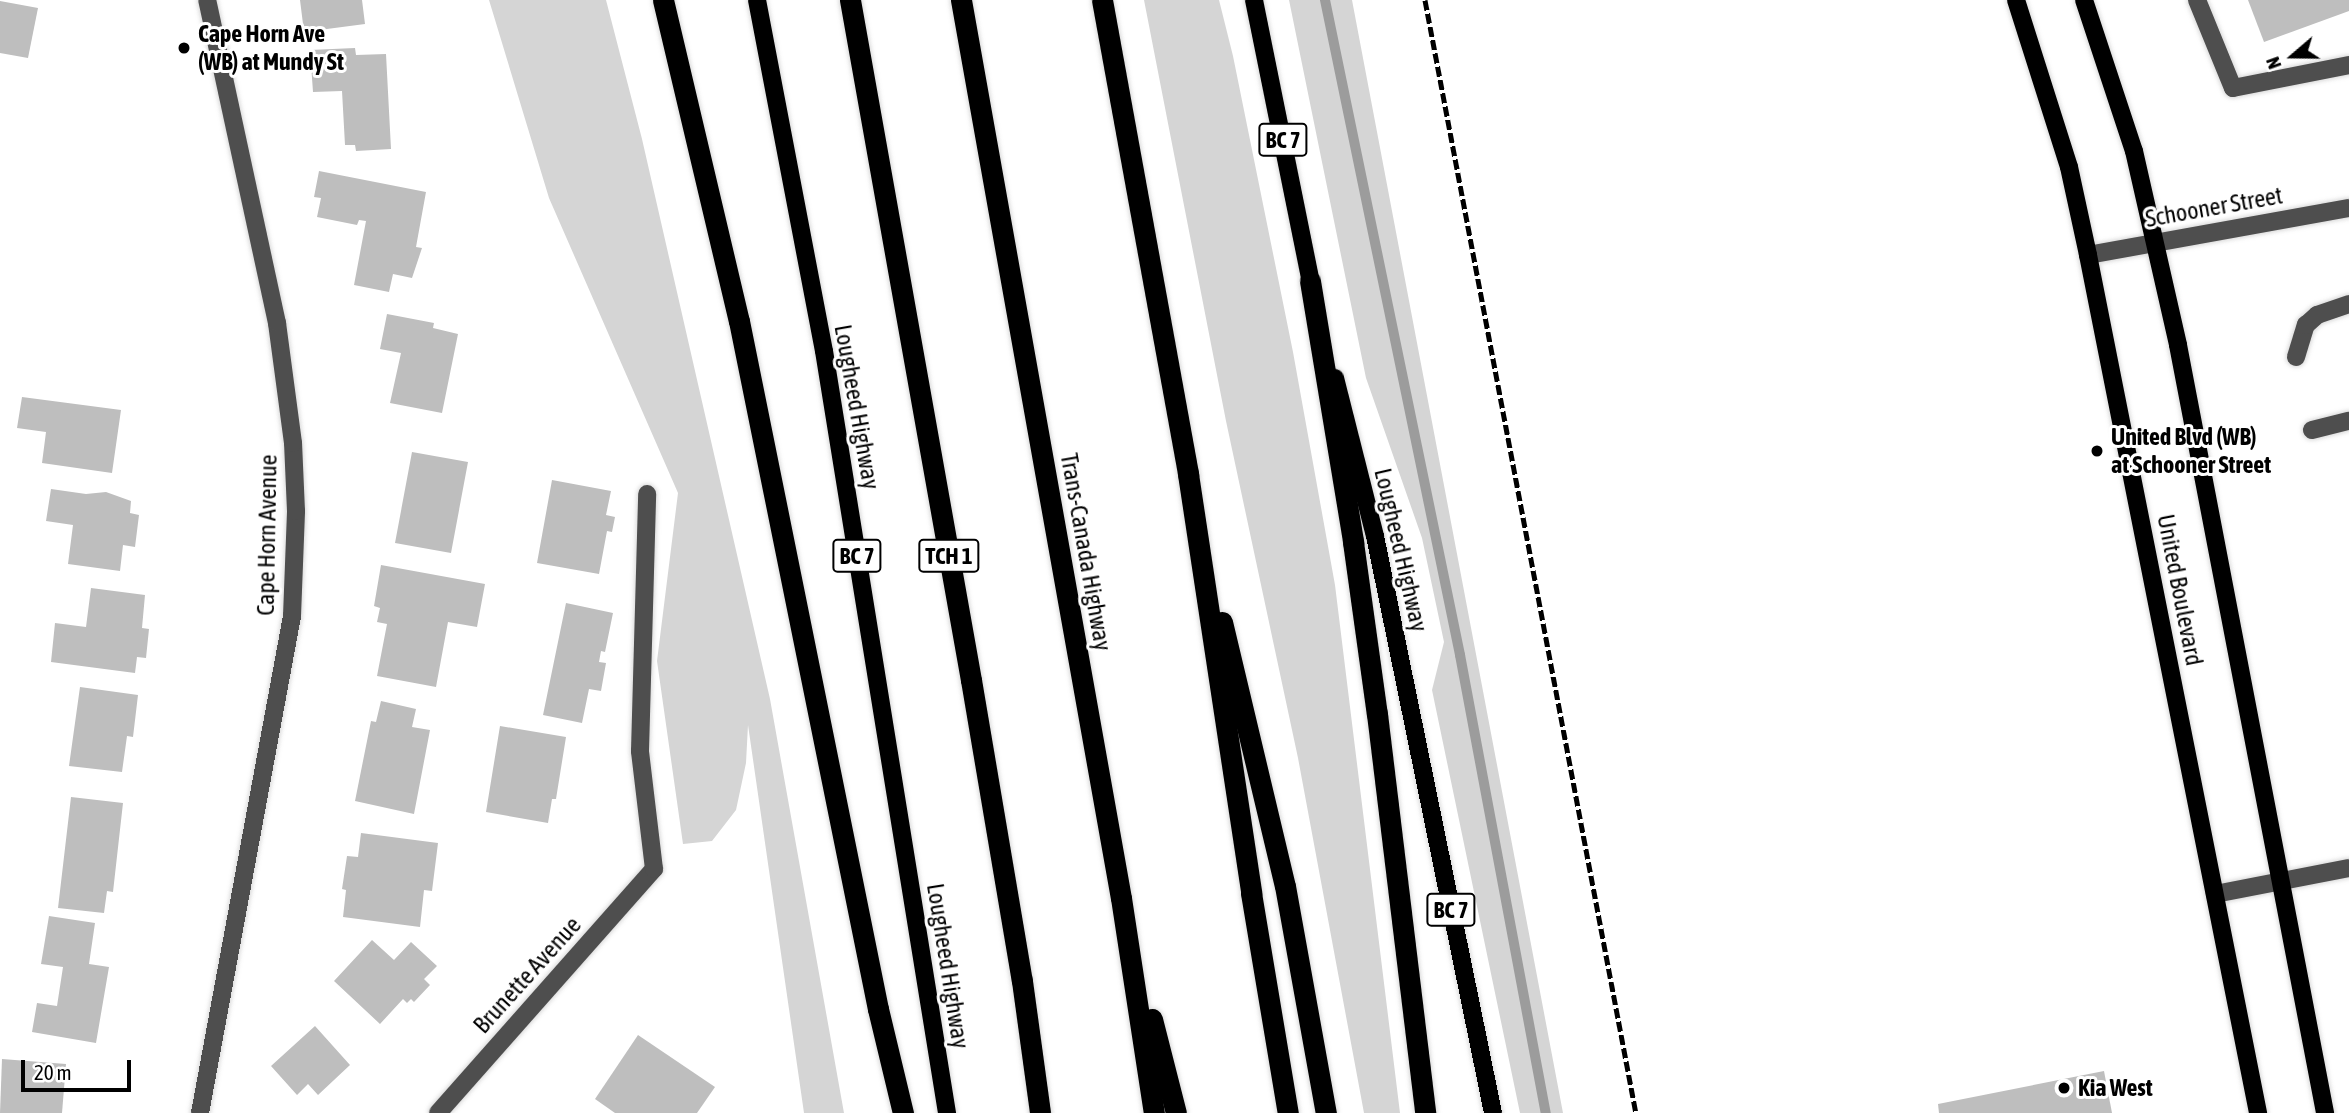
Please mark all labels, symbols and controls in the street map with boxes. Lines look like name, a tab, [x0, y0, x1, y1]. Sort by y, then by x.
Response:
place label: Cape Horn Ave (WB) at Mundy St	[198, 20, 344, 76]
north arrow	[2258, 21, 2328, 91]
marker: Cape Horn Ave (WB) at Mundy St	[176, 40, 192, 56]
text: N	[2261, 54, 2286, 72]
road number: BC 7	[1257, 120, 1309, 160]
street label: Schooner Street	[2143, 181, 2285, 233]
street label: Lougheed Highway	[828, 322, 886, 492]
place label: United Blvd (WB) at Schooner Street	[2111, 423, 2271, 479]
marker: United Blvd (WB) at Schooner Street	[2089, 443, 2105, 459]
street label: Trans-Canada Highway	[1054, 451, 1118, 653]
street label: Cape Horn Avenue	[251, 454, 283, 616]
street label: Lougheed Highway	[1368, 465, 1434, 635]
street label: United Boulevard	[2151, 512, 2209, 668]
road number: BC 7	[831, 536, 883, 576]
road number: TCH 1	[918, 536, 981, 576]
street label: Lougheed Highway	[921, 881, 975, 1051]
road number: BC 7	[1425, 890, 1477, 930]
street label: Brunette Avenue	[467, 911, 587, 1039]
scale bar	[24, 1046, 135, 1090]
text: 20 m	[34, 1060, 72, 1084]
place label: Kia West	[2078, 1074, 2153, 1102]
marker: Kia West	[2056, 1080, 2072, 1096]

